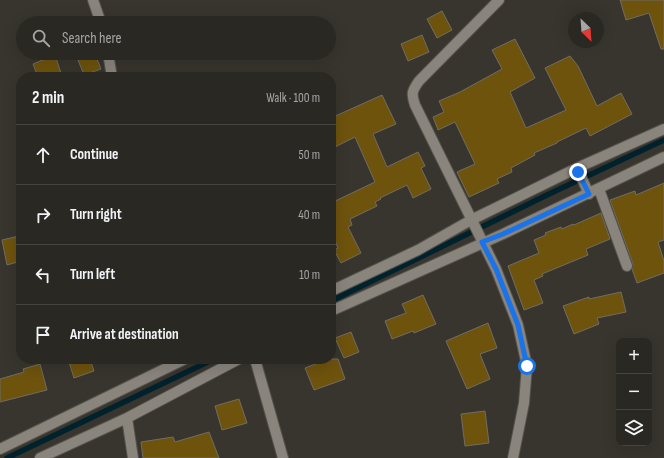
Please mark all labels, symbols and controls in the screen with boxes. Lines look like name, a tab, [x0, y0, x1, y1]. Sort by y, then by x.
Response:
north arrow	[568, 12, 604, 48]
search box	[16, 16, 336, 60]
icon: search	[30, 27, 52, 49]
text: Search here	[62, 29, 122, 48]
text: 2 min	[32, 88, 64, 108]
text: Walk · 100 m	[266, 90, 320, 106]
icon: ahead	[32, 144, 54, 166]
text: Continue	[70, 145, 119, 164]
text: 50 m	[299, 147, 320, 163]
route end	[569, 163, 587, 181]
icon: right	[32, 204, 54, 226]
text: Turn right	[70, 205, 122, 224]
text: 40 m	[298, 207, 320, 223]
icon: left	[32, 264, 54, 286]
text: Turn left	[70, 265, 115, 284]
text: 10 m	[299, 267, 320, 283]
icon: arrive	[32, 324, 54, 346]
text: Arrive at destination	[70, 325, 179, 344]
map controls	[616, 338, 652, 446]
button: +	[616, 338, 652, 374]
route start	[518, 357, 536, 375]
button: −	[616, 374, 652, 410]
button: layers	[616, 410, 652, 446]

